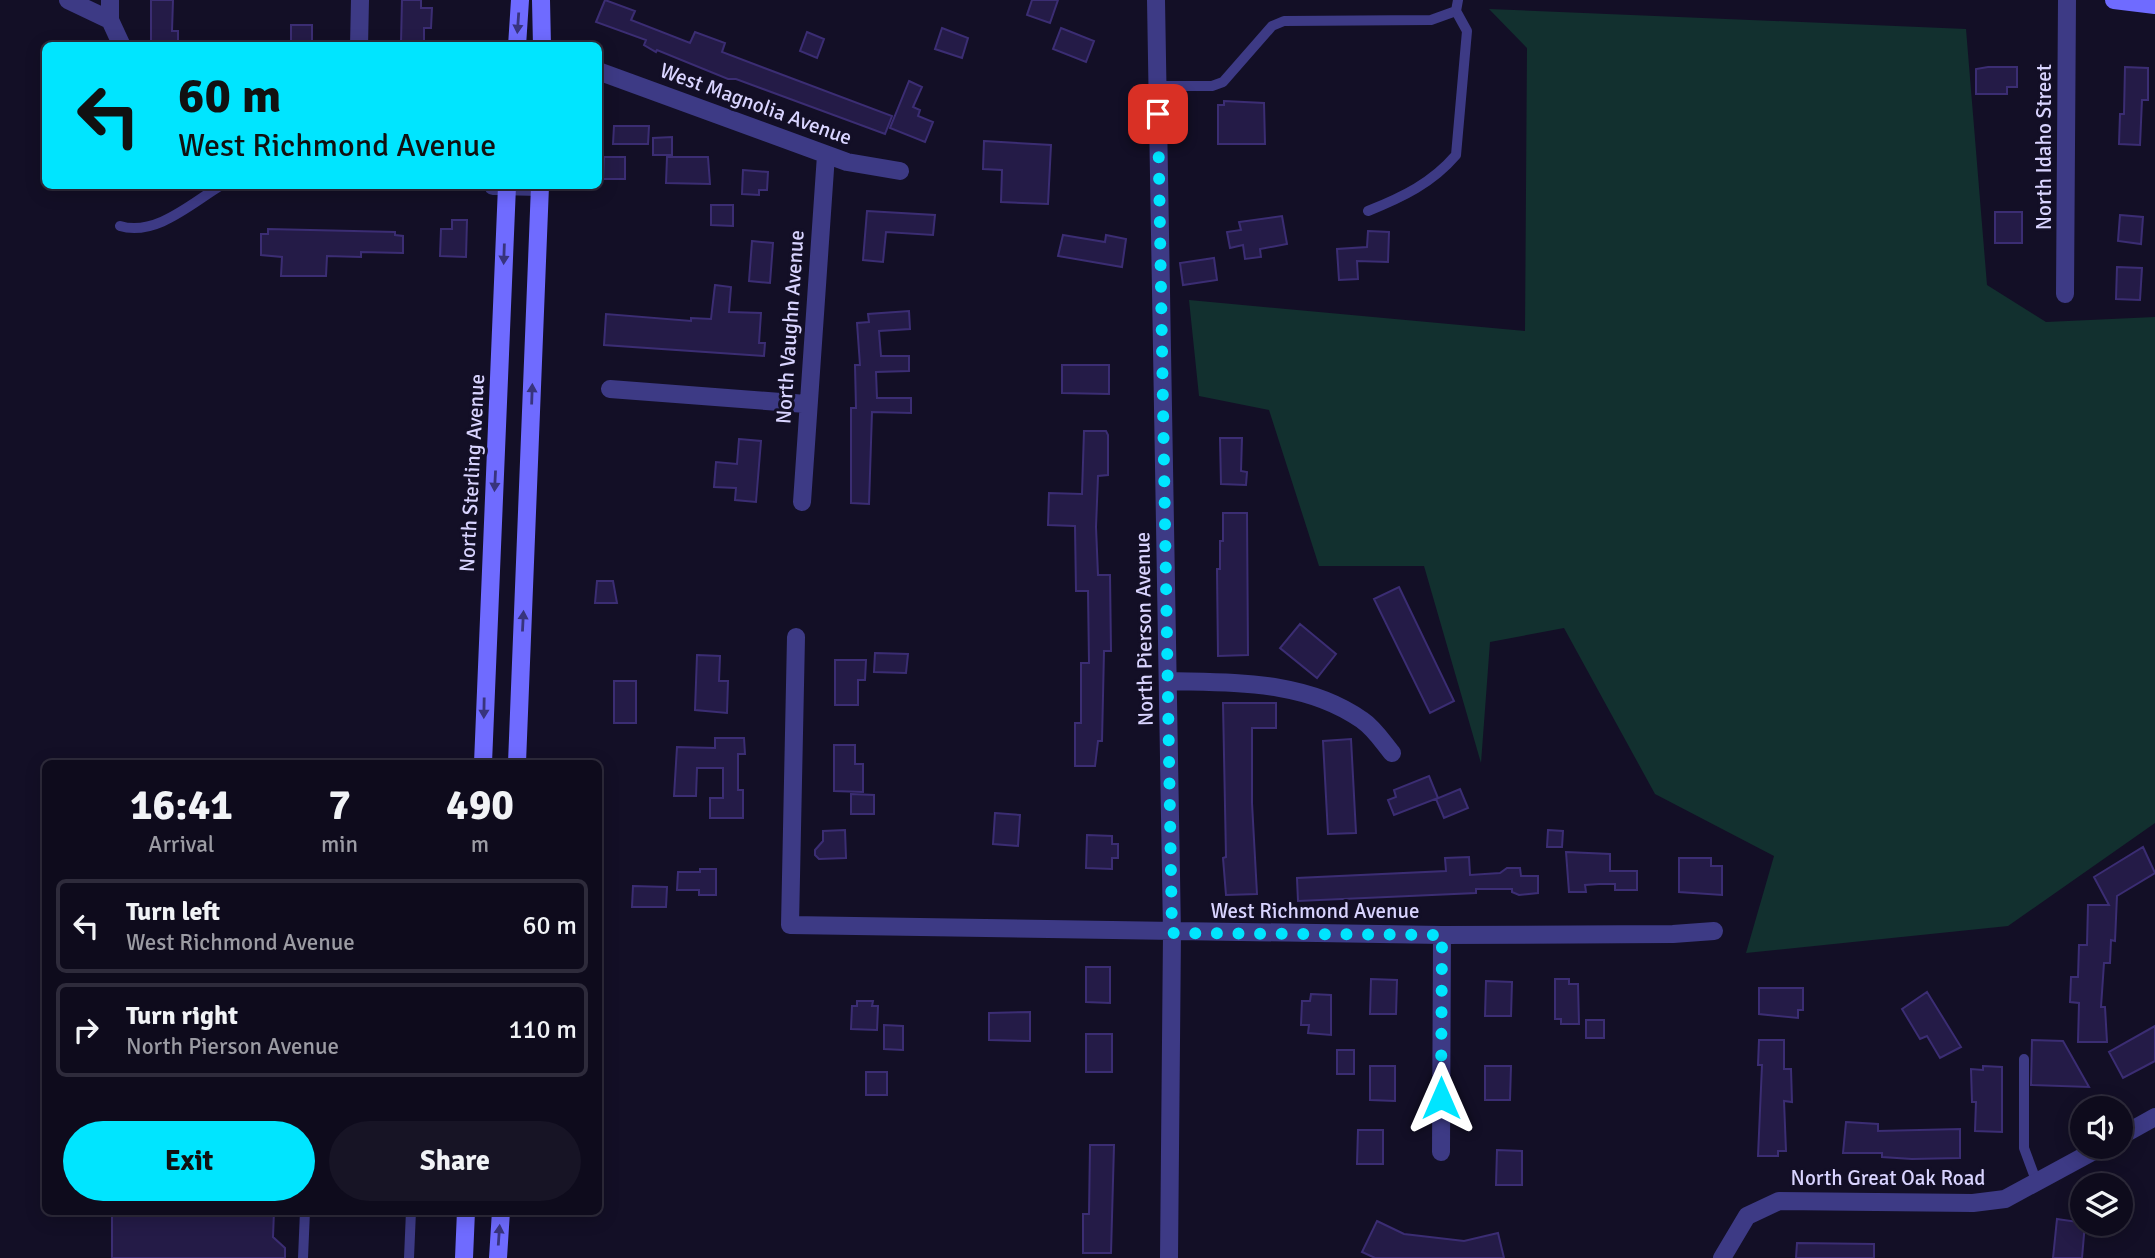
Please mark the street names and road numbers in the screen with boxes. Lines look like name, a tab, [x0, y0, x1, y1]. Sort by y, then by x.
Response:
street label: West Magnolia Avenue	[656, 57, 856, 151]
street label: North Idaho Street	[2031, 64, 2057, 230]
street label: North Vaughn Avenue	[770, 229, 810, 425]
street label: North Sterling Avenue	[454, 373, 490, 573]
street label: North Pierson Avenue	[1129, 532, 1159, 726]
street label: West Richmond Avenue	[1211, 898, 1419, 924]
street label: North Great Oak Road	[1791, 1165, 1985, 1191]

